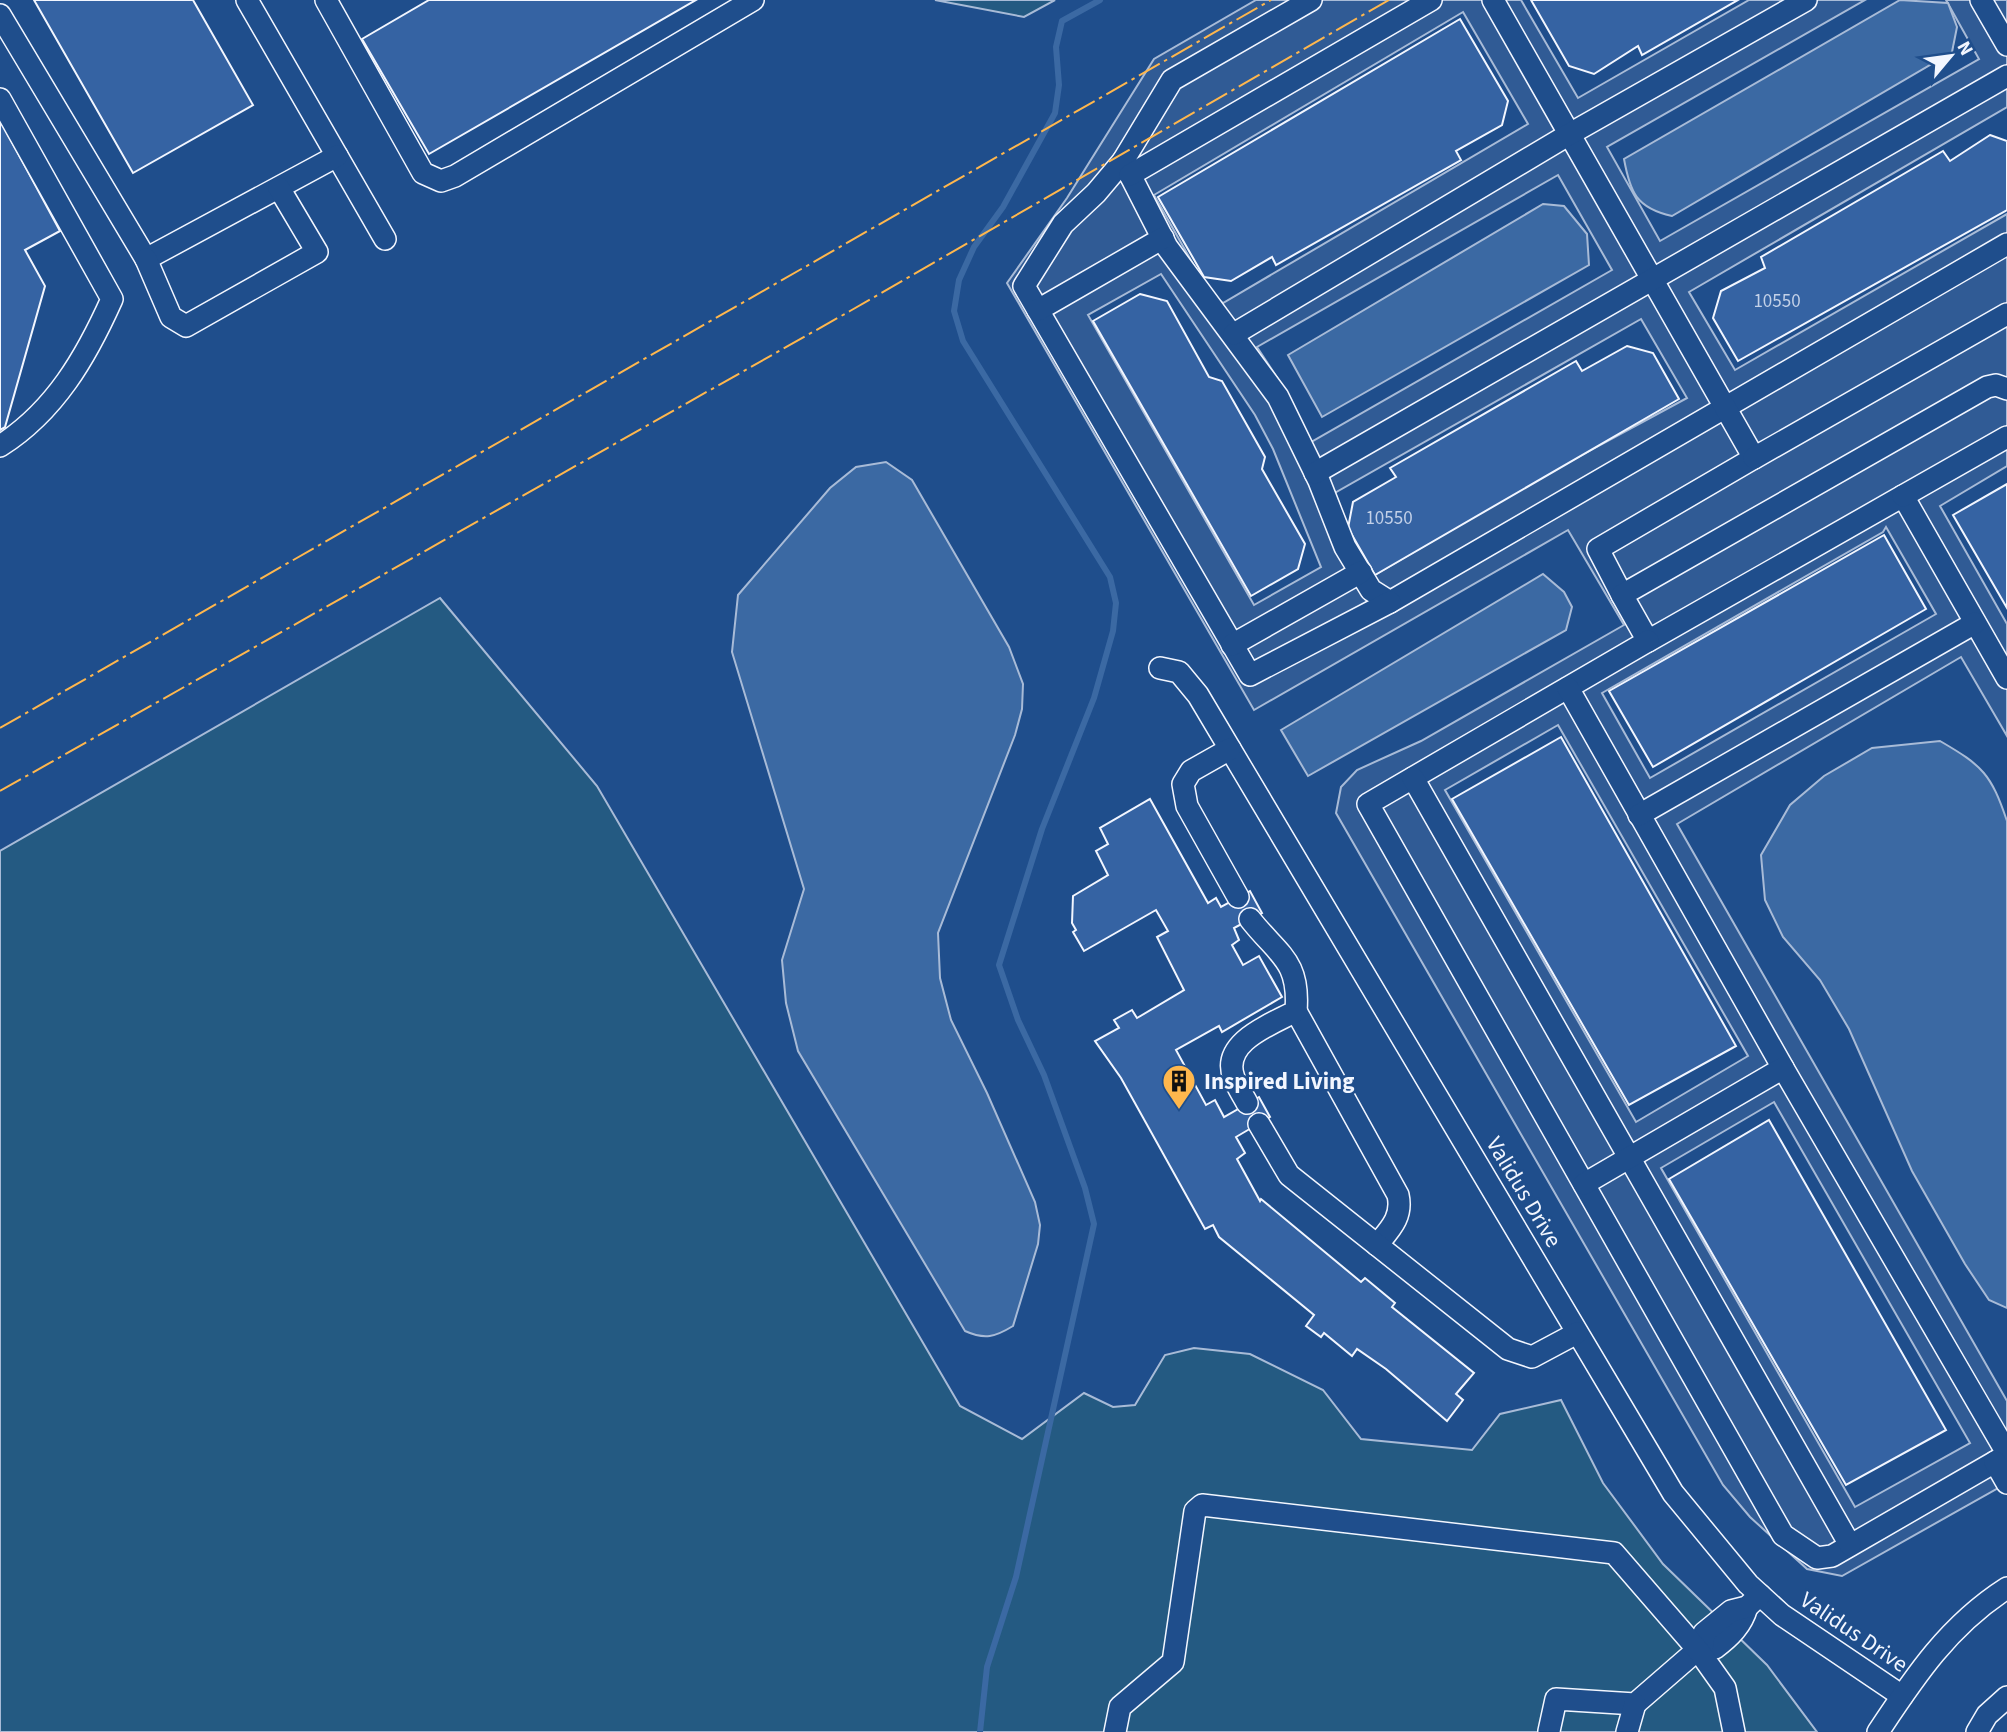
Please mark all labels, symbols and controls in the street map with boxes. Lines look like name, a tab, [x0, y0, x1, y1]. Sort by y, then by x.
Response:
north arrow	[1916, 21, 1986, 91]
text: N	[1950, 36, 1979, 61]
house number: 10550	[1753, 288, 1801, 315]
house number: 10550	[1365, 505, 1413, 532]
building icon: Inspired Living	[1160, 1062, 1198, 1111]
place label: Inspired Living	[1204, 1065, 1355, 1098]
street label: Validus Drive	[1478, 1130, 1570, 1254]
street label: Validus Drive	[1793, 1584, 1915, 1680]

